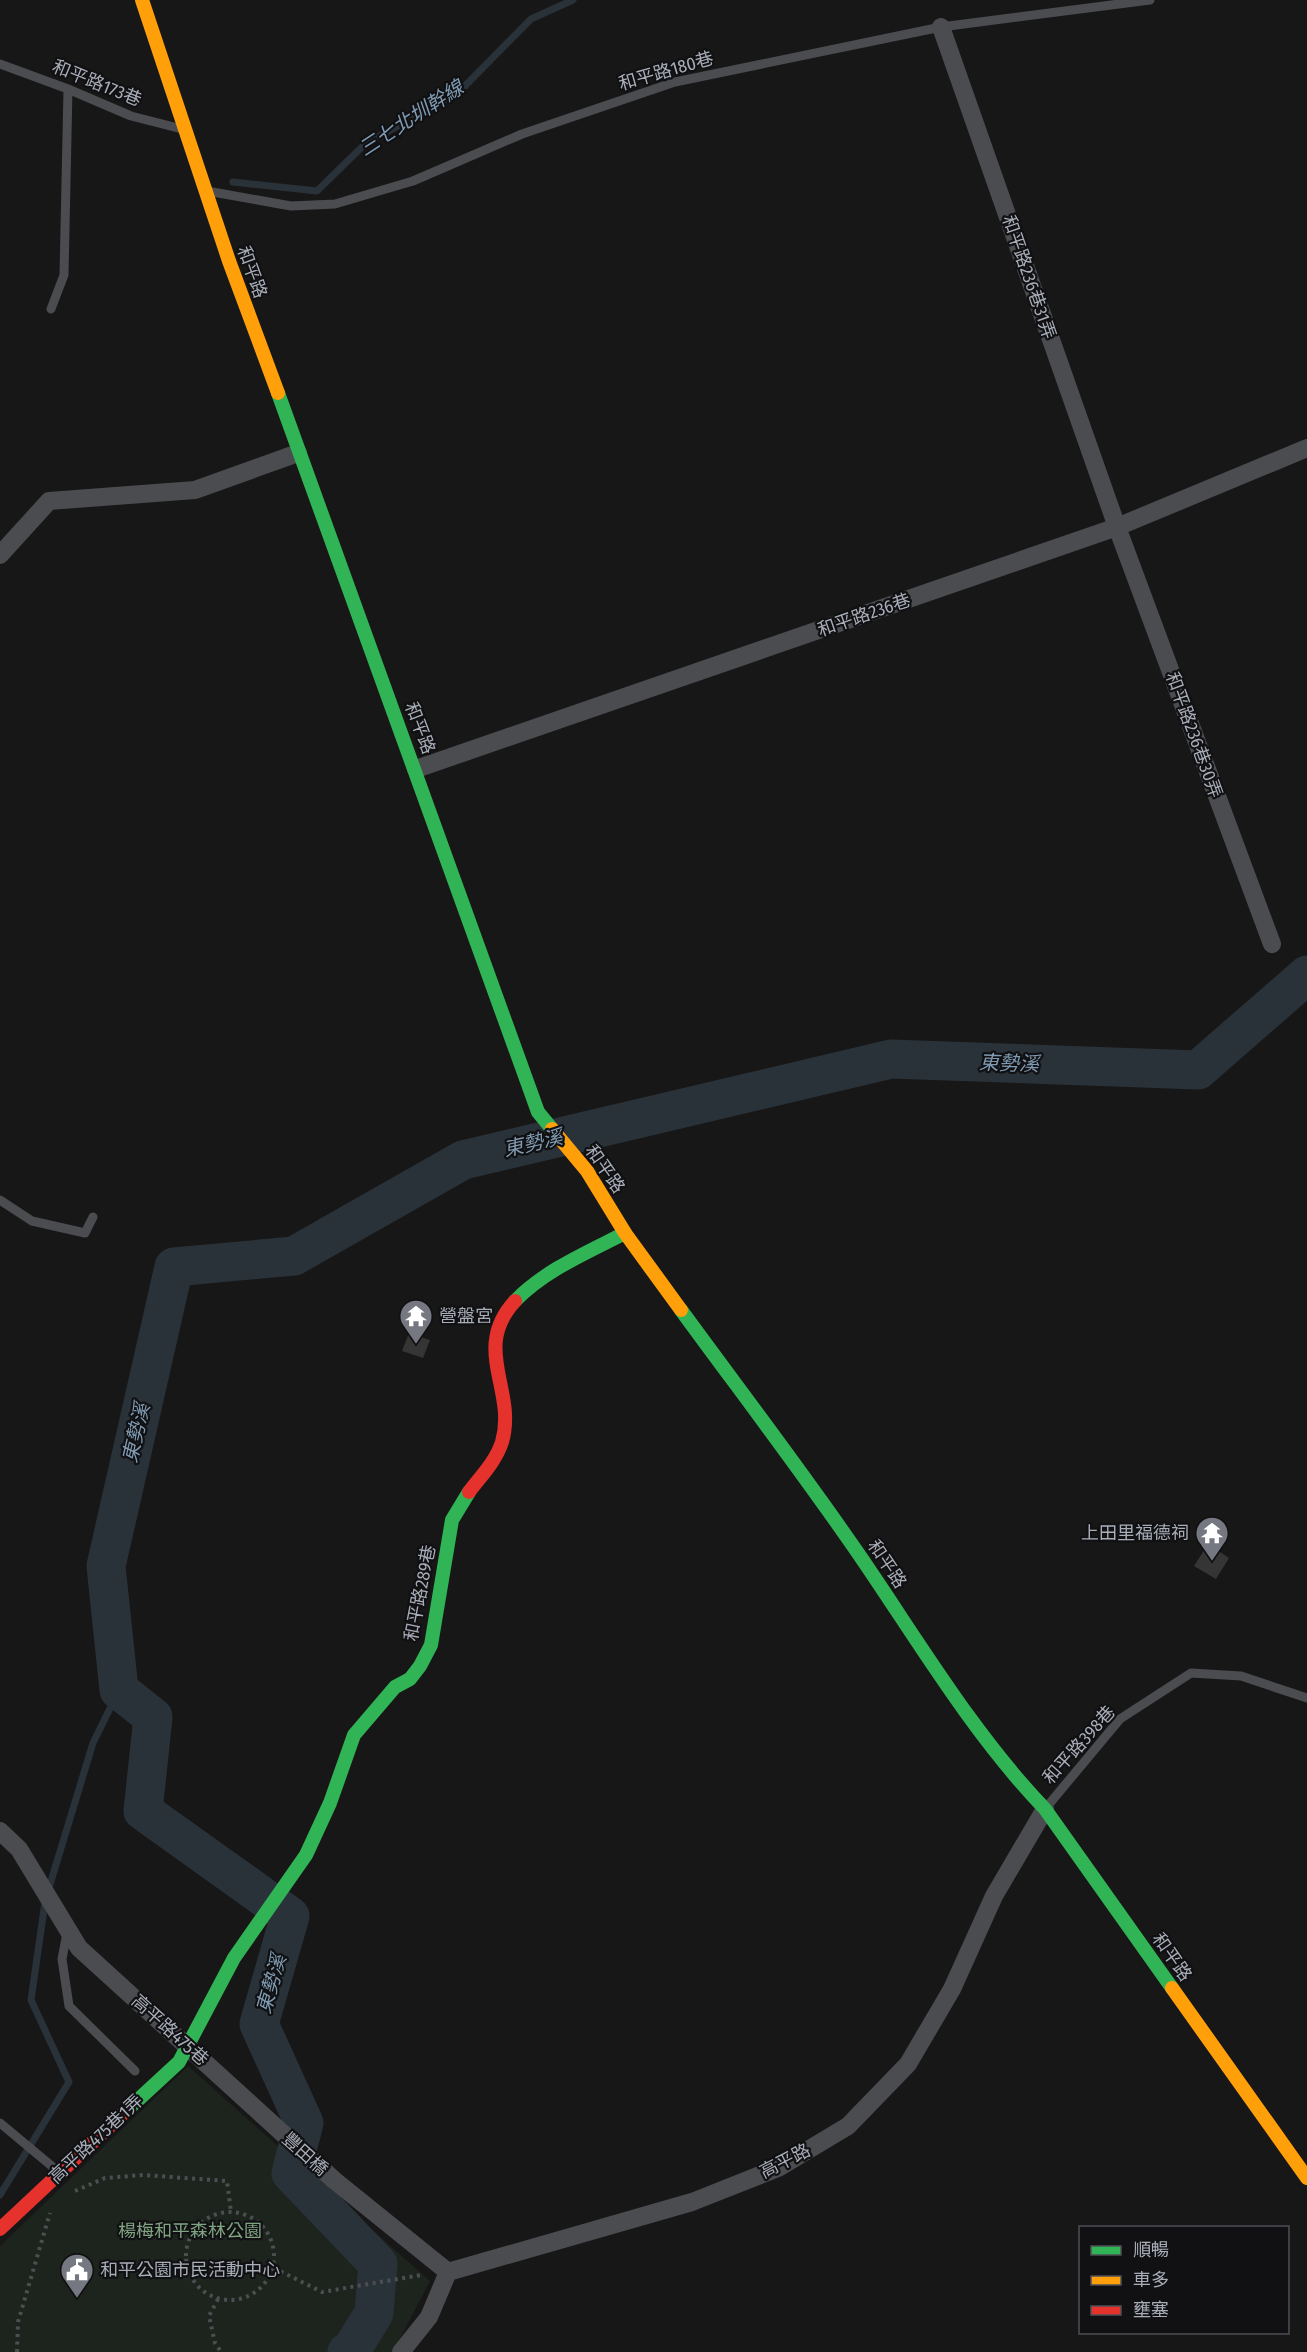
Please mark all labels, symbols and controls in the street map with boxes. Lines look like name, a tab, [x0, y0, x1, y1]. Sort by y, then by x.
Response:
street label: 和平路180巷	[616, 47, 716, 95]
street label: 和平路173巷	[49, 55, 145, 111]
water label: 三七北圳幹線	[354, 74, 470, 161]
street label: 和平路236巷31弄	[997, 212, 1061, 342]
street label: 和平路	[232, 243, 272, 301]
street label: 和平路236巷	[815, 589, 913, 641]
street label: 和平路236巷30弄	[1161, 669, 1227, 801]
street label: 和平路	[400, 699, 440, 757]
water label: 東勢溪	[979, 1050, 1042, 1076]
water label: 東勢溪	[501, 1124, 568, 1161]
street label: 和平路	[581, 1141, 629, 1197]
temple icon: 營盤宮	[398, 1298, 434, 1345]
place label: 營盤宮	[439, 1305, 493, 1327]
water label: 東勢溪	[118, 1398, 155, 1465]
temple icon: 上田里福德祠	[1194, 1515, 1230, 1562]
place label: 上田里福德祠	[1081, 1522, 1189, 1544]
street label: 和平路	[863, 1535, 911, 1593]
street label: 和平路289巷	[400, 1543, 440, 1643]
street label: 和平路398巷	[1038, 1701, 1120, 1789]
street label: 和平路	[1148, 1929, 1196, 1985]
water label: 東勢溪	[251, 1949, 292, 2016]
street label: 高平路475巷	[127, 1990, 213, 2070]
street label: 高平路475巷1弄	[44, 2090, 148, 2188]
street label: 豐田橋	[278, 2128, 332, 2180]
street label: 高平路	[756, 2139, 814, 2183]
park label: 楊梅和平森林公園	[118, 2220, 262, 2242]
legend	[1079, 2226, 1289, 2334]
text: 順暢	[1133, 2239, 1169, 2261]
public building icon: 和平公園市民活動中心	[59, 2252, 95, 2299]
place label: 和平公園市民活動中心	[100, 2259, 280, 2281]
text: 車多	[1133, 2269, 1169, 2291]
text: 壅塞	[1133, 2299, 1169, 2321]

